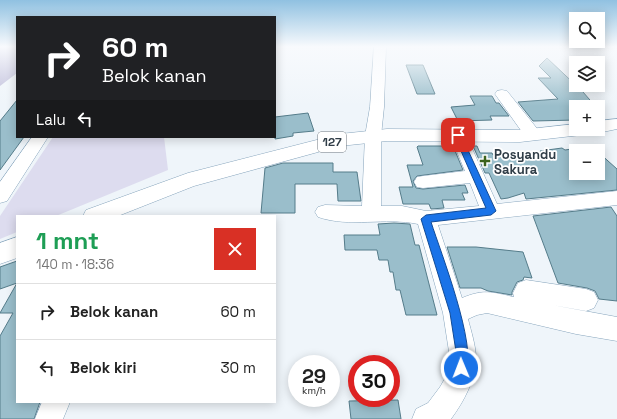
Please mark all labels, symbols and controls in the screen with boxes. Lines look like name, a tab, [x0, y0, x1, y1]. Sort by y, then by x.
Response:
map controls	[569, 12, 605, 180]
button: search	[569, 12, 605, 48]
text: 60 m	[102, 29, 168, 65]
icon: right	[36, 32, 88, 84]
button: layers	[569, 56, 605, 92]
text: Belok kanan	[102, 64, 207, 87]
button: +	[569, 100, 605, 136]
icon: left	[74, 108, 96, 130]
text: Lalu	[36, 110, 66, 129]
pin	[441, 118, 475, 152]
icon: arrive	[447, 124, 469, 146]
road number: 127	[318, 132, 346, 152]
button: −	[569, 144, 605, 180]
place label: Posyandu Sakura	[494, 146, 556, 178]
marker: Posyandu Sakura	[479, 155, 491, 167]
text: 1 mnt	[36, 225, 99, 256]
button: close	[214, 228, 256, 270]
text: 140 m · 18:36	[36, 256, 114, 273]
icon: right	[36, 301, 58, 323]
text: Belok kanan	[70, 302, 158, 321]
text: 60 m	[220, 302, 256, 321]
position arrow	[440, 347, 482, 389]
speed limit sign: 30	[348, 355, 400, 407]
icon: left	[36, 357, 58, 379]
text: Belok kiri	[70, 358, 136, 377]
text: 30 m	[221, 358, 256, 377]
text: 29	[302, 363, 326, 389]
text: km/h	[302, 384, 326, 397]

